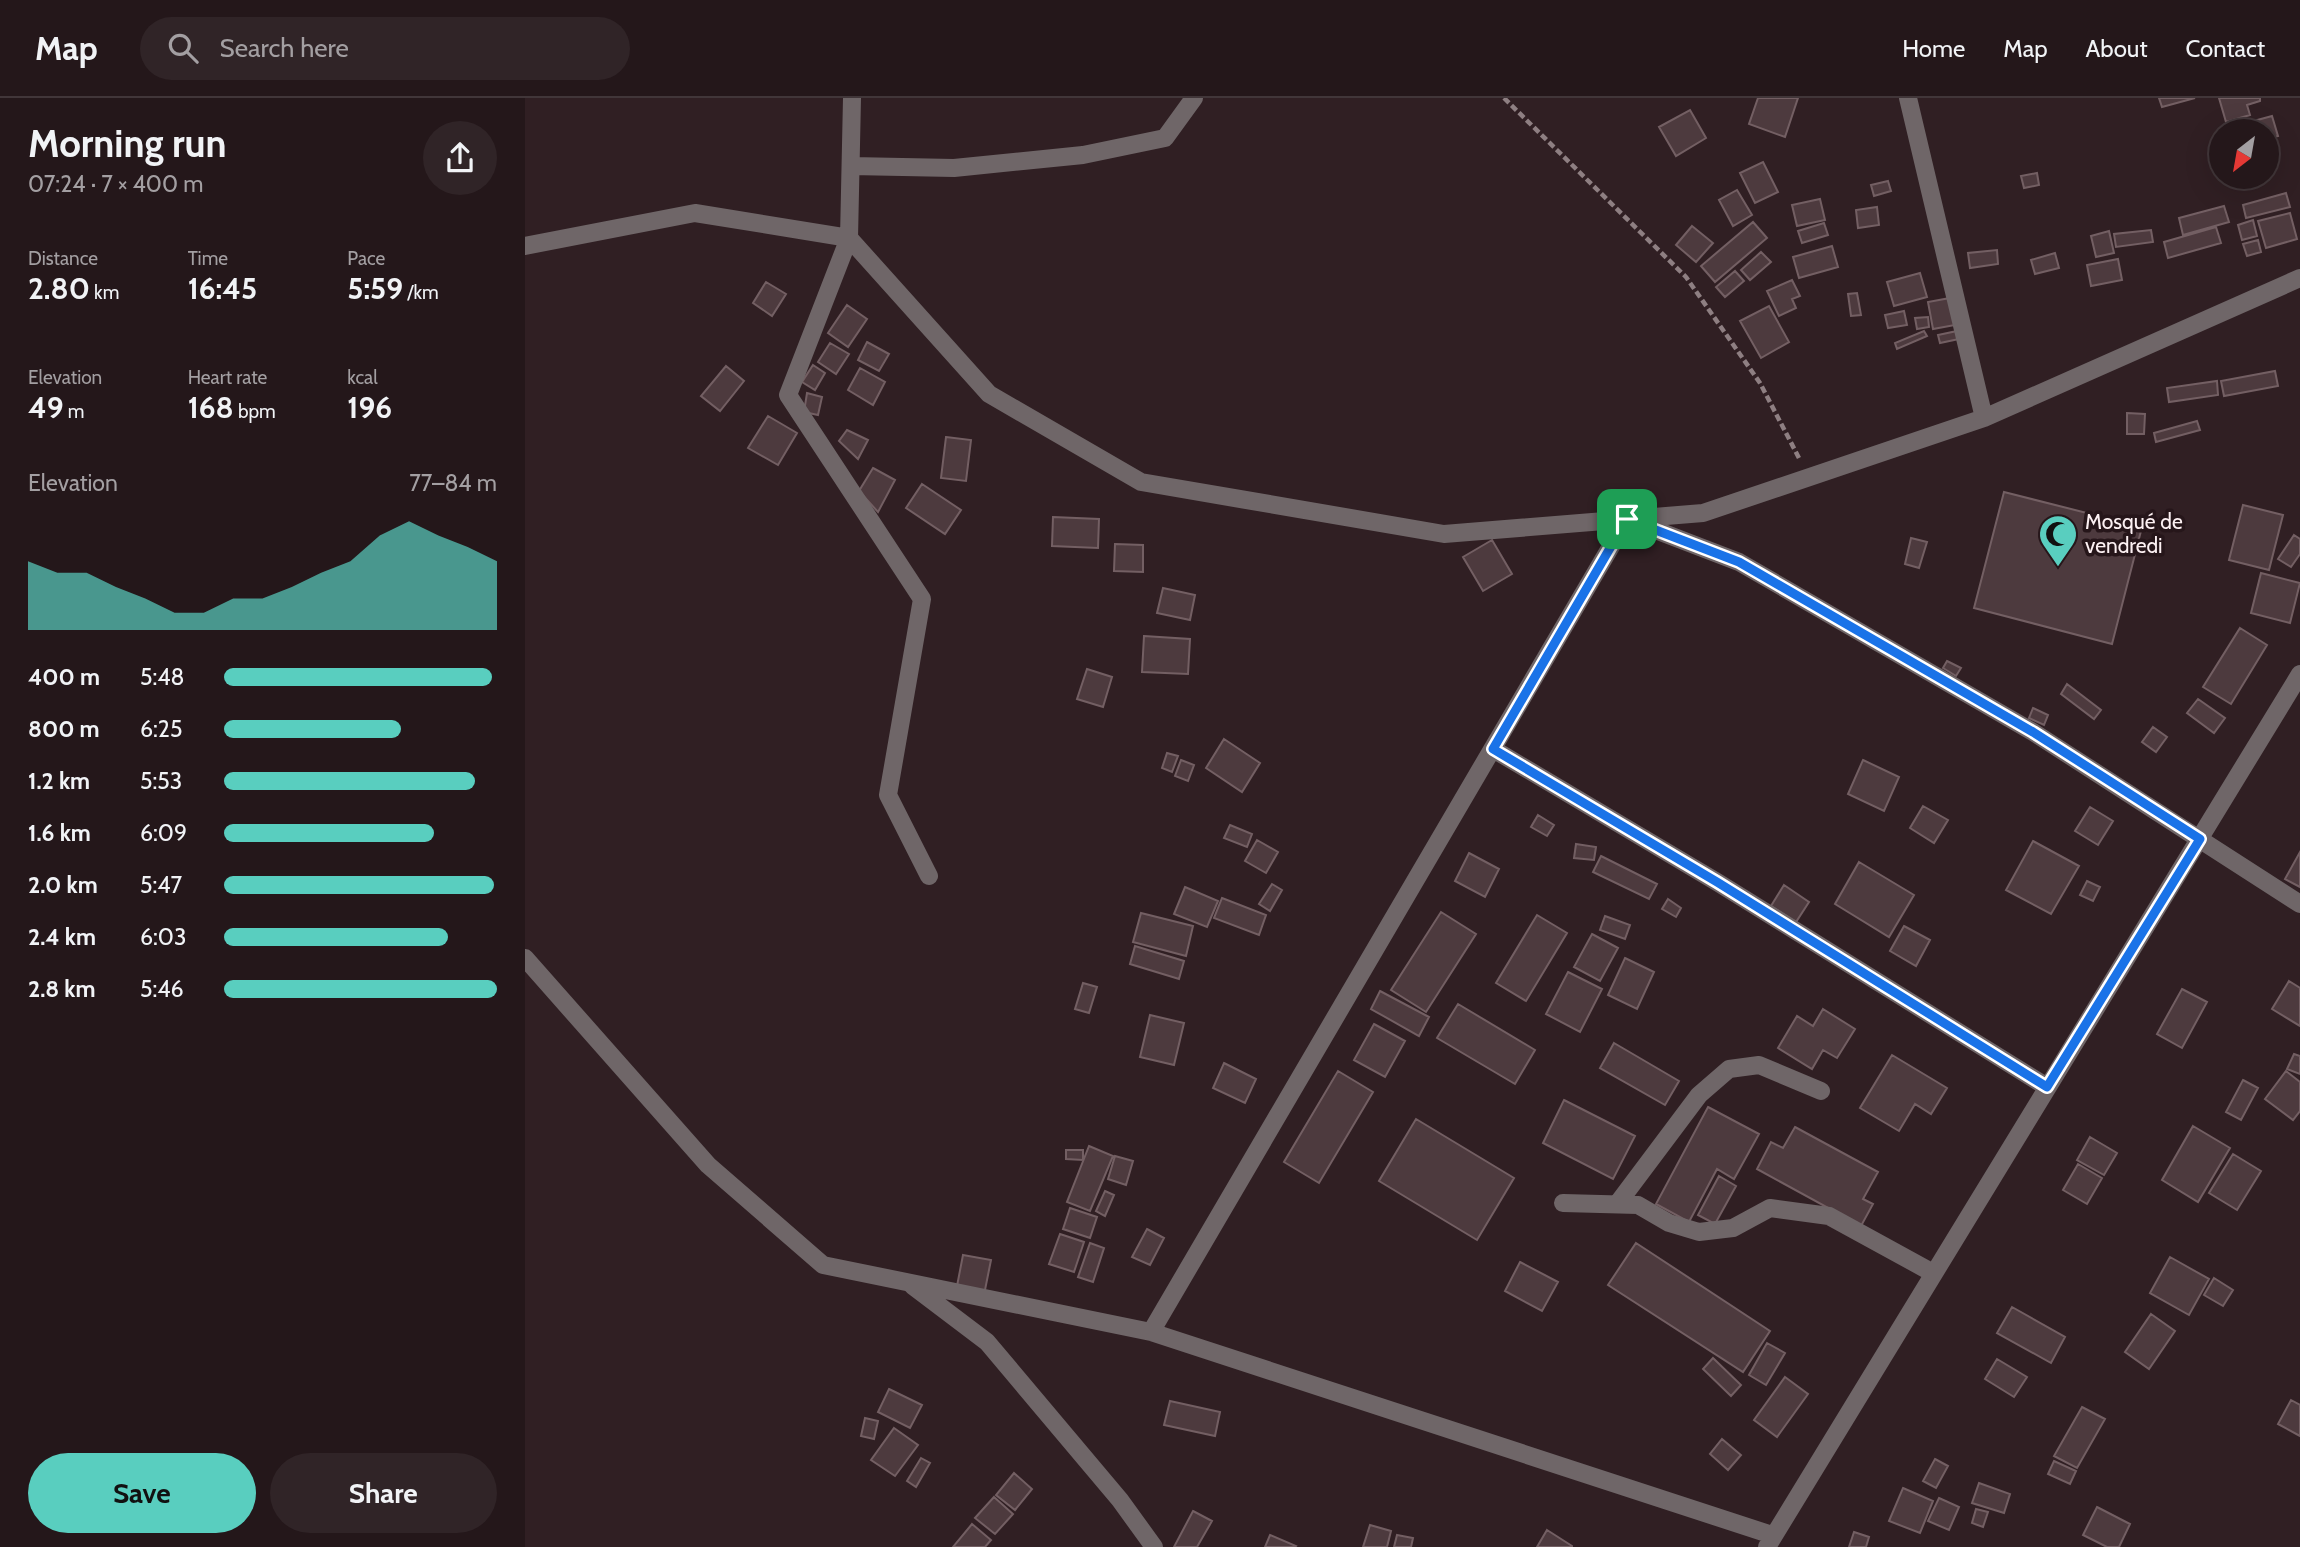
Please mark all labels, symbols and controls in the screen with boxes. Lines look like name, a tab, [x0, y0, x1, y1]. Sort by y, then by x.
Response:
search box	[140, 17, 630, 80]
text: Map	[35, 28, 98, 68]
icon: search	[164, 29, 202, 67]
text: Search here	[220, 32, 349, 64]
text: Home	[1902, 34, 1965, 63]
text: Map	[2003, 34, 2048, 63]
text: About	[2086, 34, 2148, 63]
text: Contact	[2186, 34, 2265, 63]
north arrow	[2209, 119, 2279, 189]
map controls	[2209, 119, 2279, 189]
text: Morning run	[28, 120, 227, 167]
button: share	[423, 121, 497, 195]
text: 07:24 · 7 × 400 m	[28, 170, 203, 198]
text: Distance	[28, 247, 98, 270]
text: Time	[188, 247, 228, 270]
text: Pace	[347, 247, 385, 270]
text: 2.80	[28, 270, 90, 307]
text: 16:45	[188, 270, 257, 307]
text: 5:59	[347, 270, 403, 307]
text: km	[90, 281, 119, 304]
text: /km	[403, 281, 439, 304]
text: Elevation	[28, 366, 102, 389]
text: Heart rate	[188, 366, 267, 389]
text: kcal	[347, 366, 378, 389]
text: 49	[28, 389, 64, 426]
text: 168	[188, 389, 234, 426]
text: 196	[347, 389, 392, 426]
text: m	[64, 400, 84, 423]
text: bpm	[234, 400, 276, 423]
text: Elevation	[28, 469, 118, 497]
text: 77–84 m	[409, 469, 497, 497]
pin	[1597, 489, 1657, 549]
icon: arrive	[1608, 500, 1646, 538]
place label: Mosqué de vendredi	[2085, 509, 2183, 558]
mosque icon: Mosqué de vendredi	[2037, 513, 2079, 568]
text: 400 m	[28, 663, 100, 691]
text: 5:48	[140, 663, 184, 691]
text: 800 m	[28, 715, 100, 743]
text: 6:25	[140, 715, 182, 743]
text: 1.2 km	[28, 767, 90, 795]
text: 5:53	[140, 767, 182, 795]
text: 1.6 km	[28, 819, 91, 847]
text: 6:09	[140, 819, 187, 847]
text: 2.0 km	[28, 871, 98, 899]
text: 5:47	[140, 871, 182, 899]
text: 2.4 km	[28, 923, 96, 951]
text: 6:03	[140, 923, 186, 951]
text: 2.8 km	[28, 975, 95, 1003]
text: 5:46	[140, 975, 184, 1003]
button: Save	[28, 1453, 256, 1533]
button: Share	[270, 1453, 497, 1533]

